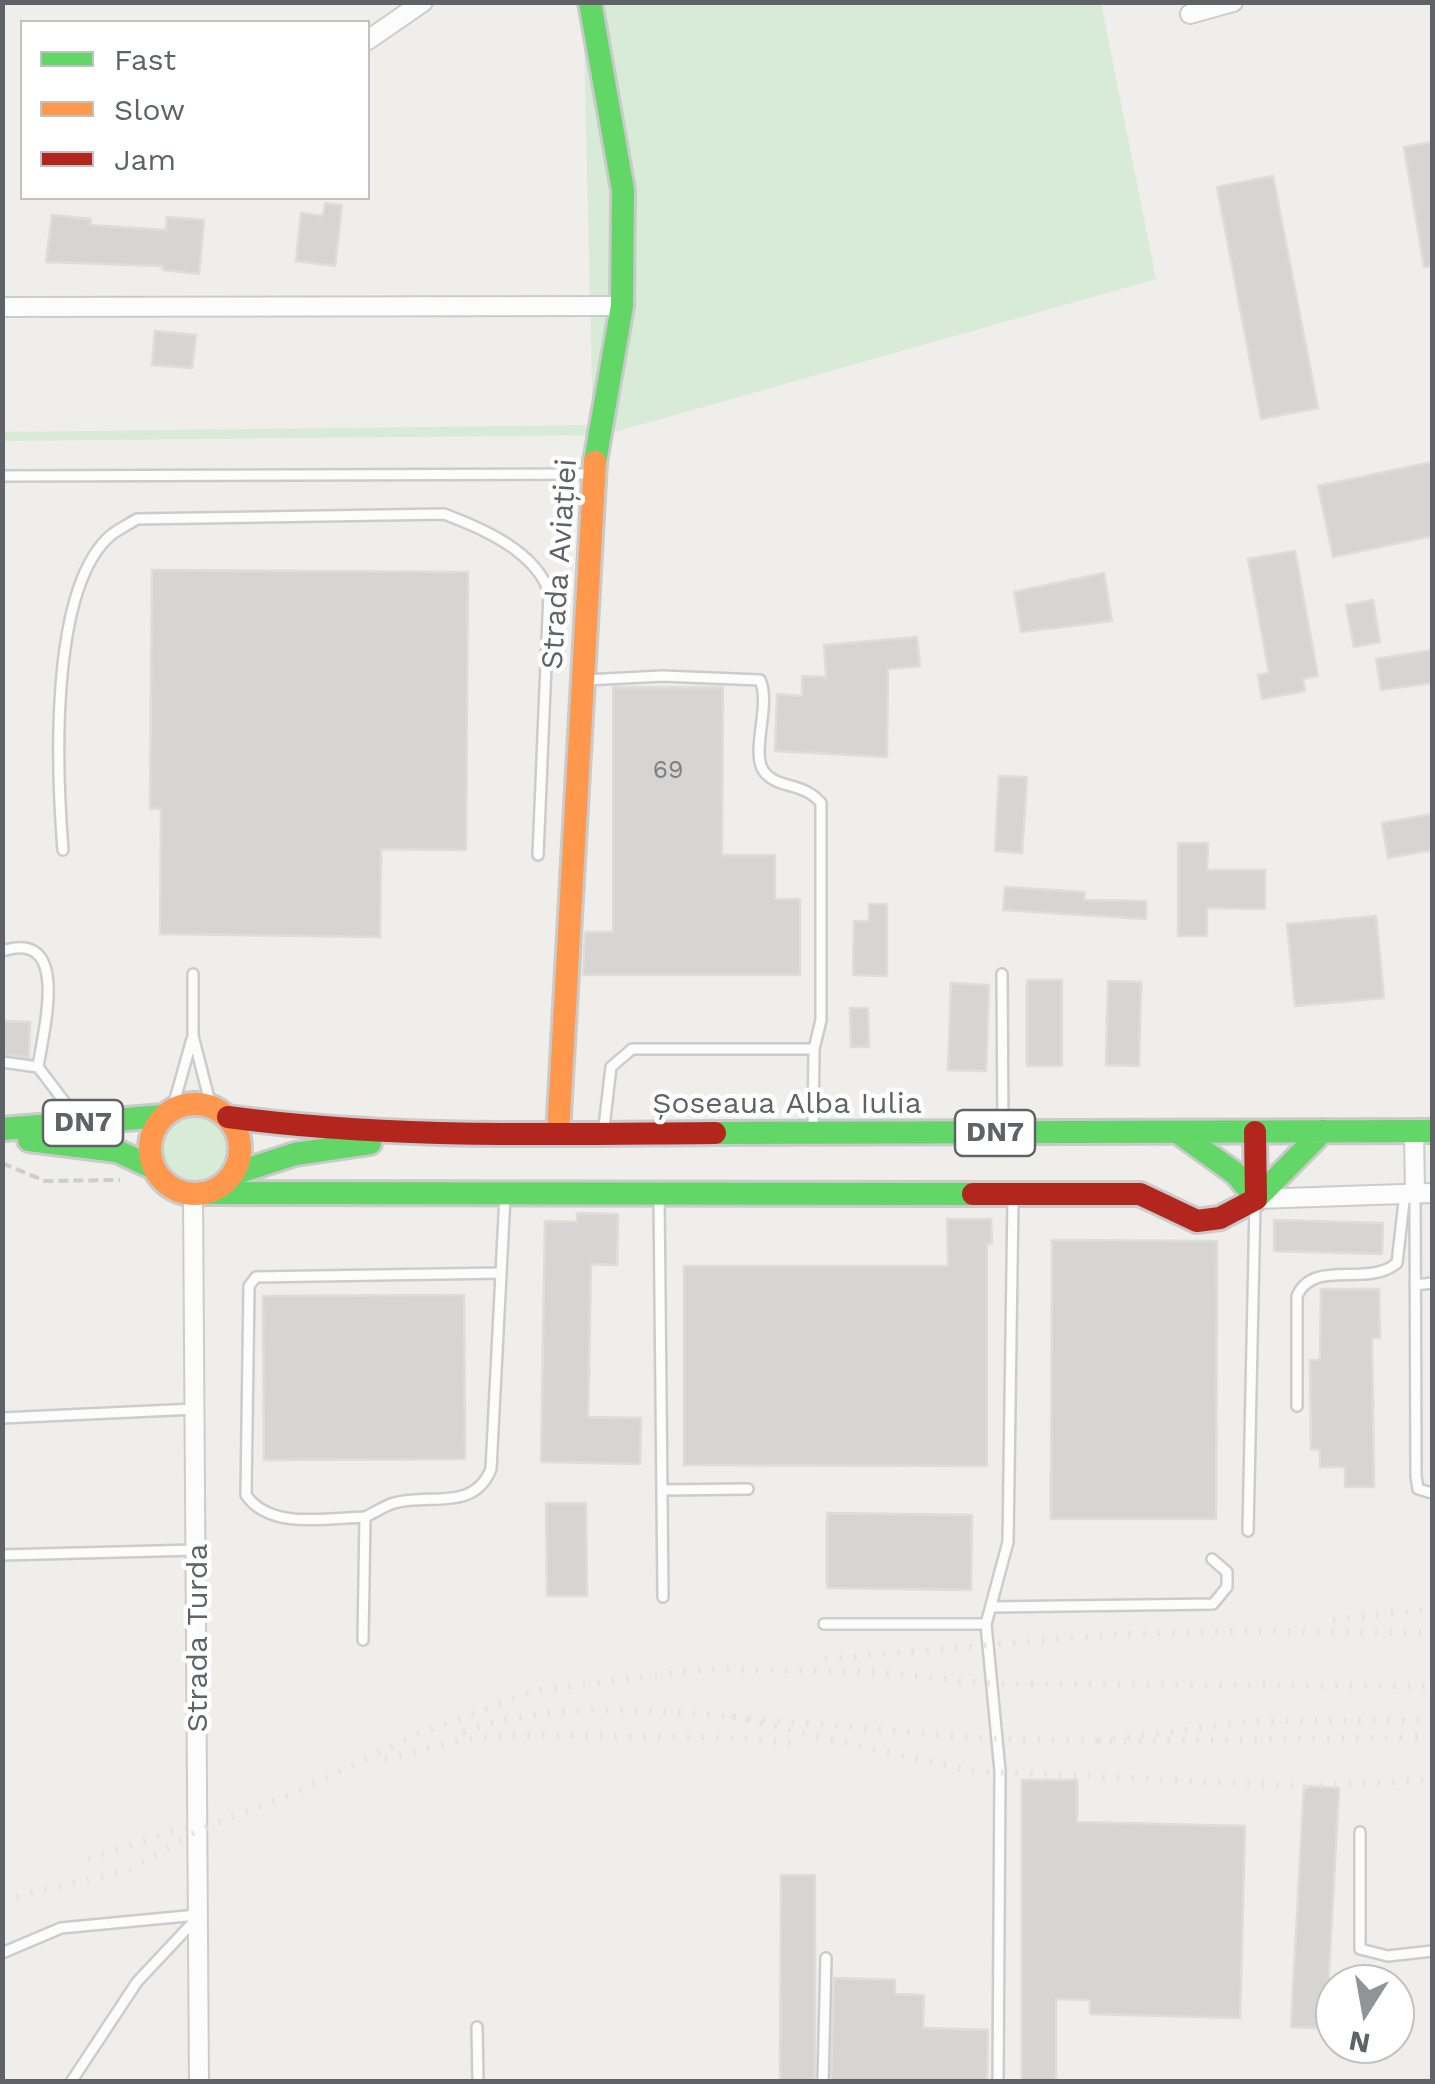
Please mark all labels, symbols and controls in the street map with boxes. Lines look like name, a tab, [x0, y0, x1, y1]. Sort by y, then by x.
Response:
legend	[20, 20, 370, 200]
text: Fast	[114, 42, 176, 77]
text: Slow	[114, 92, 185, 127]
text: Jam	[114, 142, 176, 177]
street label: Strada Aviației	[535, 457, 585, 671]
house number: 69	[653, 756, 683, 786]
street label: Șoseaua Alba Iulia	[652, 1086, 922, 1122]
road number: DN7	[43, 1100, 123, 1146]
road number: DN7	[955, 1110, 1035, 1156]
street label: Strada Turda	[180, 1544, 216, 1732]
north arrow	[1315, 1964, 1415, 2064]
text: N	[1346, 2024, 1373, 2060]

